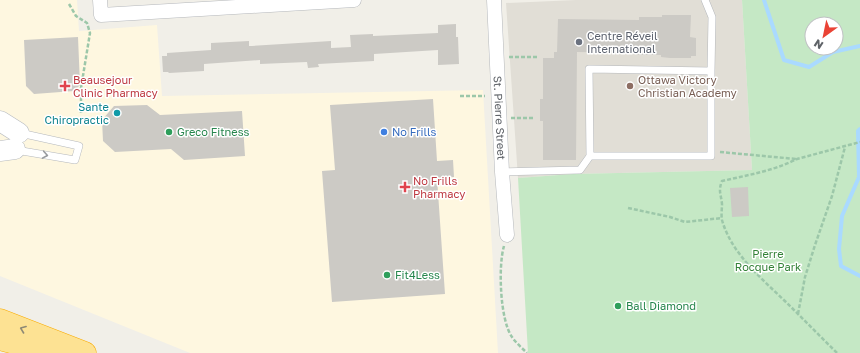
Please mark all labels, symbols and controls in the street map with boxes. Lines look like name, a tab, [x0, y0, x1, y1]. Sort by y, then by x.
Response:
north arrow	[804, 16, 844, 56]
place label: Centre Réveil International	[587, 29, 658, 55]
marker: Centre Réveil International	[574, 37, 584, 47]
text: N	[811, 37, 825, 53]
place label: Beausejour Clinic Pharmacy	[73, 73, 158, 99]
place label: Ottawa Victory Christian Academy	[638, 73, 737, 99]
street label: St. Pierre Street	[492, 75, 508, 160]
marker: Beausejour Clinic Pharmacy	[60, 81, 70, 91]
marker: Ottawa Victory Christian Academy	[625, 81, 635, 91]
place label: Sante Chiropractic	[45, 100, 109, 126]
marker: Sante Chiropractic	[112, 108, 122, 118]
place label: Greco Fitness	[177, 125, 250, 138]
place label: No Frills	[392, 125, 437, 138]
marker: Greco Fitness	[164, 127, 174, 137]
marker: No Frills	[379, 127, 389, 137]
one-way arrow	[42, 150, 48, 159]
place label: No Frills Pharmacy	[413, 174, 465, 200]
marker: No Frills Pharmacy	[400, 182, 410, 192]
park label: Pierre Rocque Park	[735, 247, 801, 273]
place label: Fit4Less	[395, 268, 440, 281]
marker: Fit4Less	[382, 270, 392, 280]
place label: Ball Diamond	[626, 299, 696, 312]
marker: Ball Diamond	[613, 301, 623, 311]
one-way arrow	[19, 325, 26, 333]

